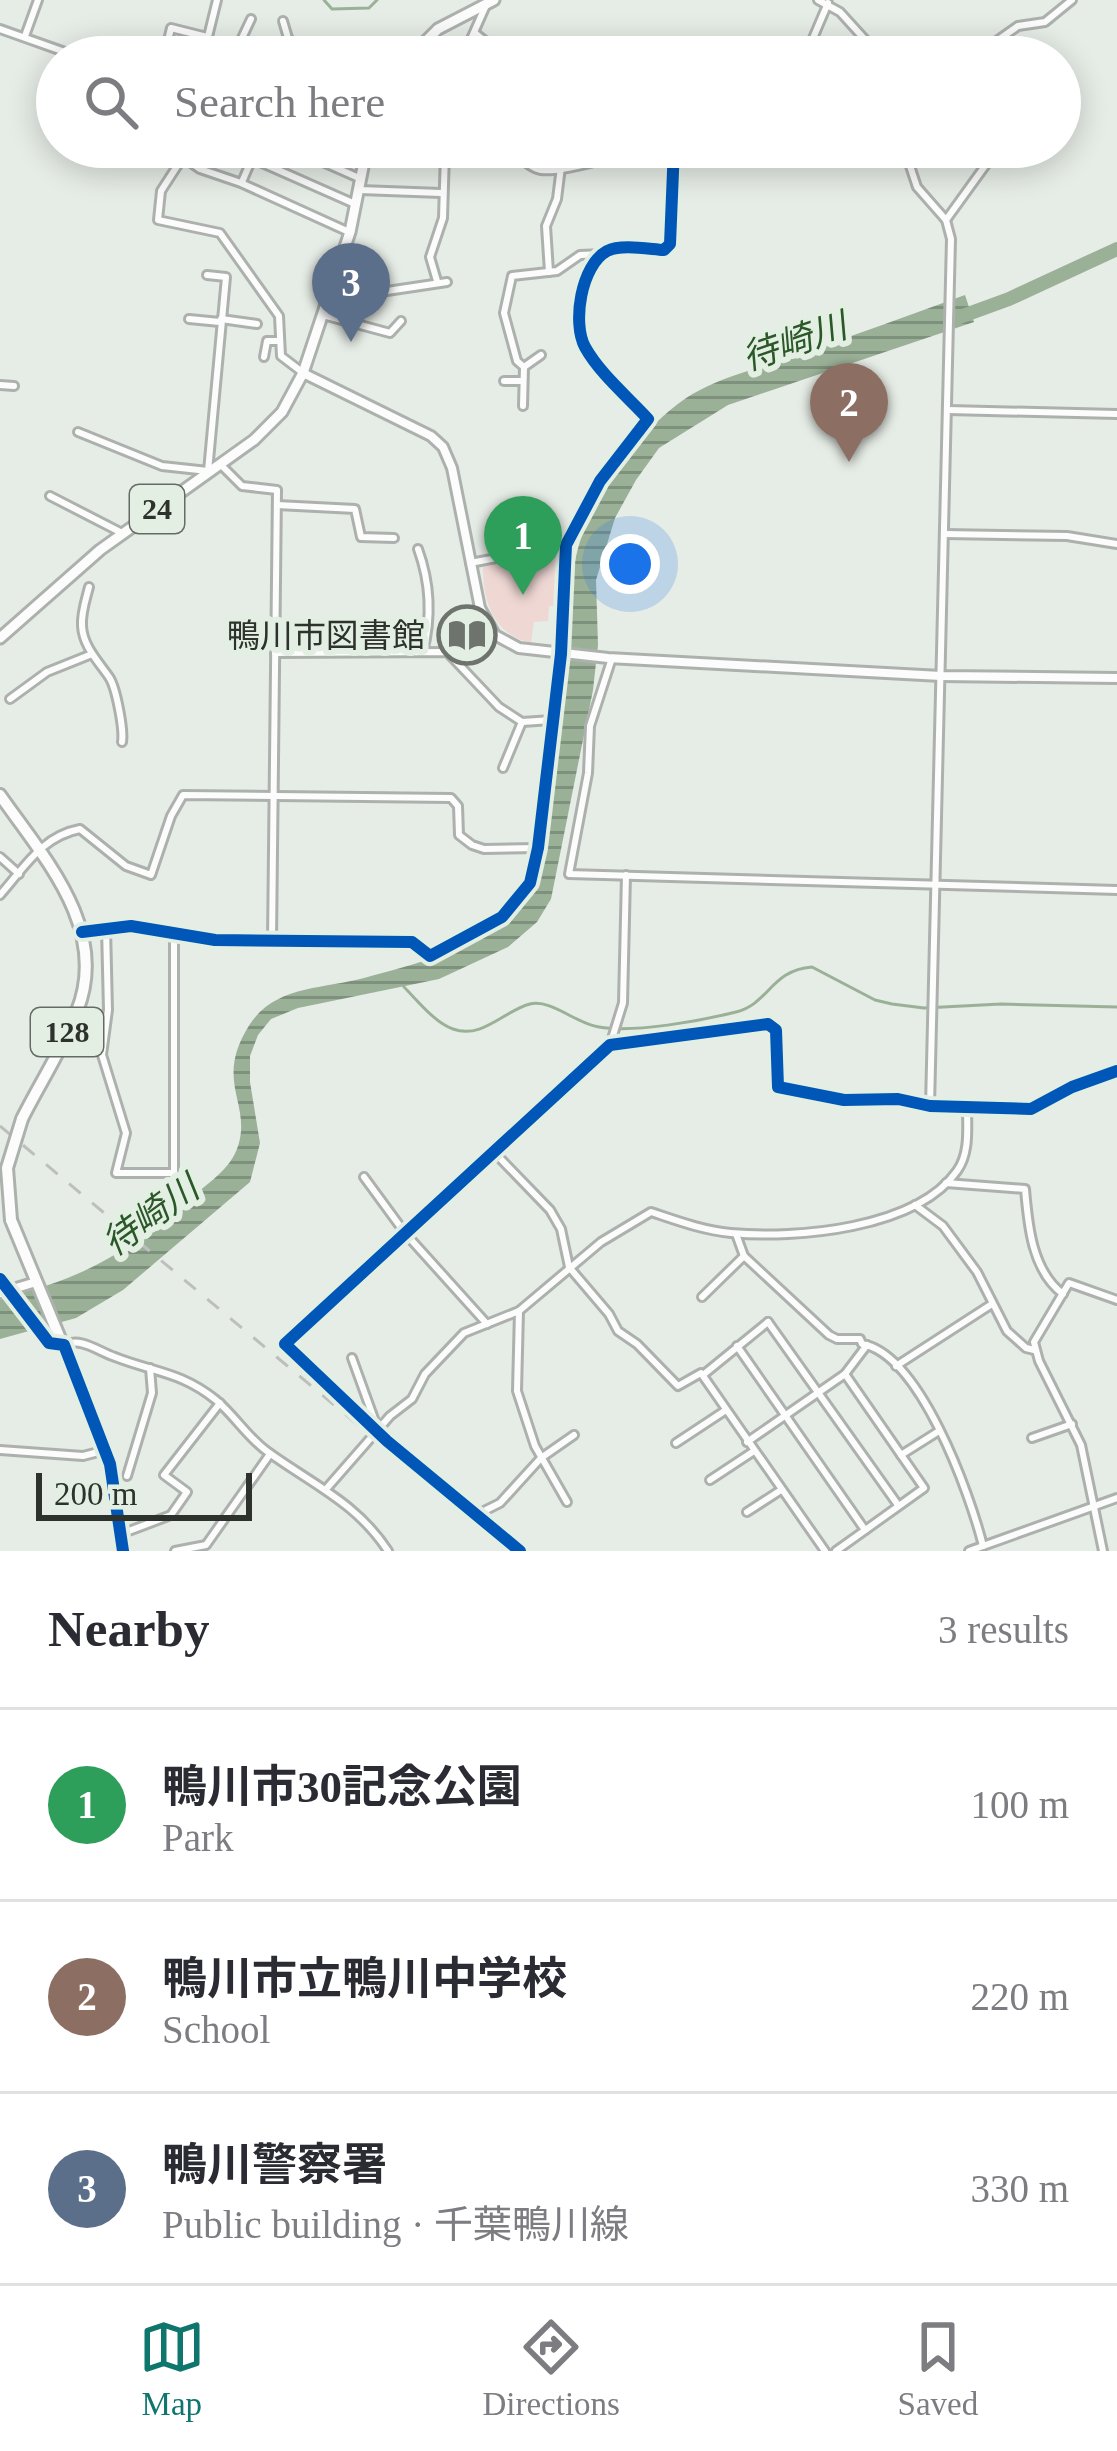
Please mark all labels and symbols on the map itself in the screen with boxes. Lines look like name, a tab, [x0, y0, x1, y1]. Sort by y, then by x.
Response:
pin: 3	[312, 243, 390, 342]
water label: 待崎川	[737, 304, 856, 378]
pin: 2	[810, 363, 888, 462]
road number: 24	[130, 485, 184, 533]
pin: 1	[484, 496, 562, 595]
your location	[600, 534, 660, 594]
library icon: 鴨川市図書館	[436, 604, 498, 666]
place label: 鴨川市図書館	[227, 618, 425, 654]
road number: 128	[31, 1008, 103, 1056]
water label: 待崎川	[95, 1166, 209, 1264]
scale bar	[36, 1467, 252, 1520]

